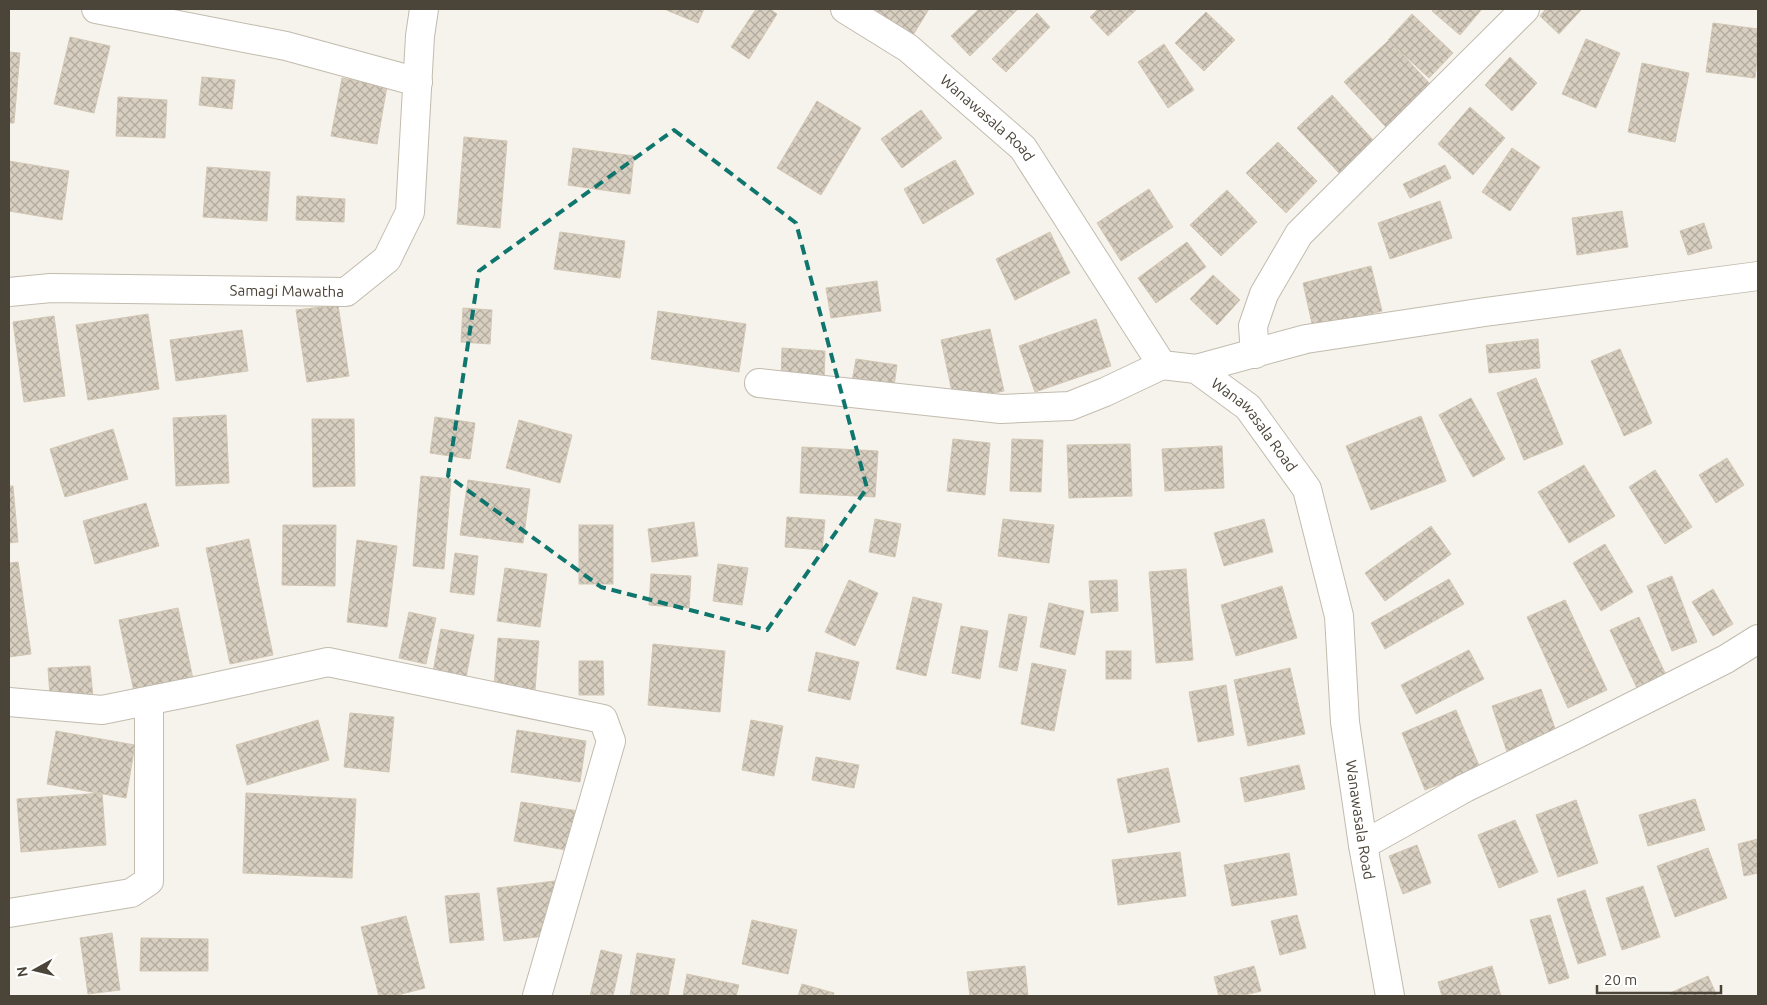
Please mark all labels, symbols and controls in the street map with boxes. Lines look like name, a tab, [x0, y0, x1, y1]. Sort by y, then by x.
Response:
street label: Wanawasala Road	[937, 71, 1038, 164]
street label: Samagi Mawatha	[230, 281, 344, 300]
street label: Wanawasala Road	[1208, 374, 1301, 475]
street label: Wanawasala Road	[1343, 759, 1378, 881]
north arrow	[10, 945, 60, 995]
scale bar	[1597, 962, 1721, 994]
text: N	[13, 966, 31, 978]
text: 20 m	[1604, 971, 1637, 988]

